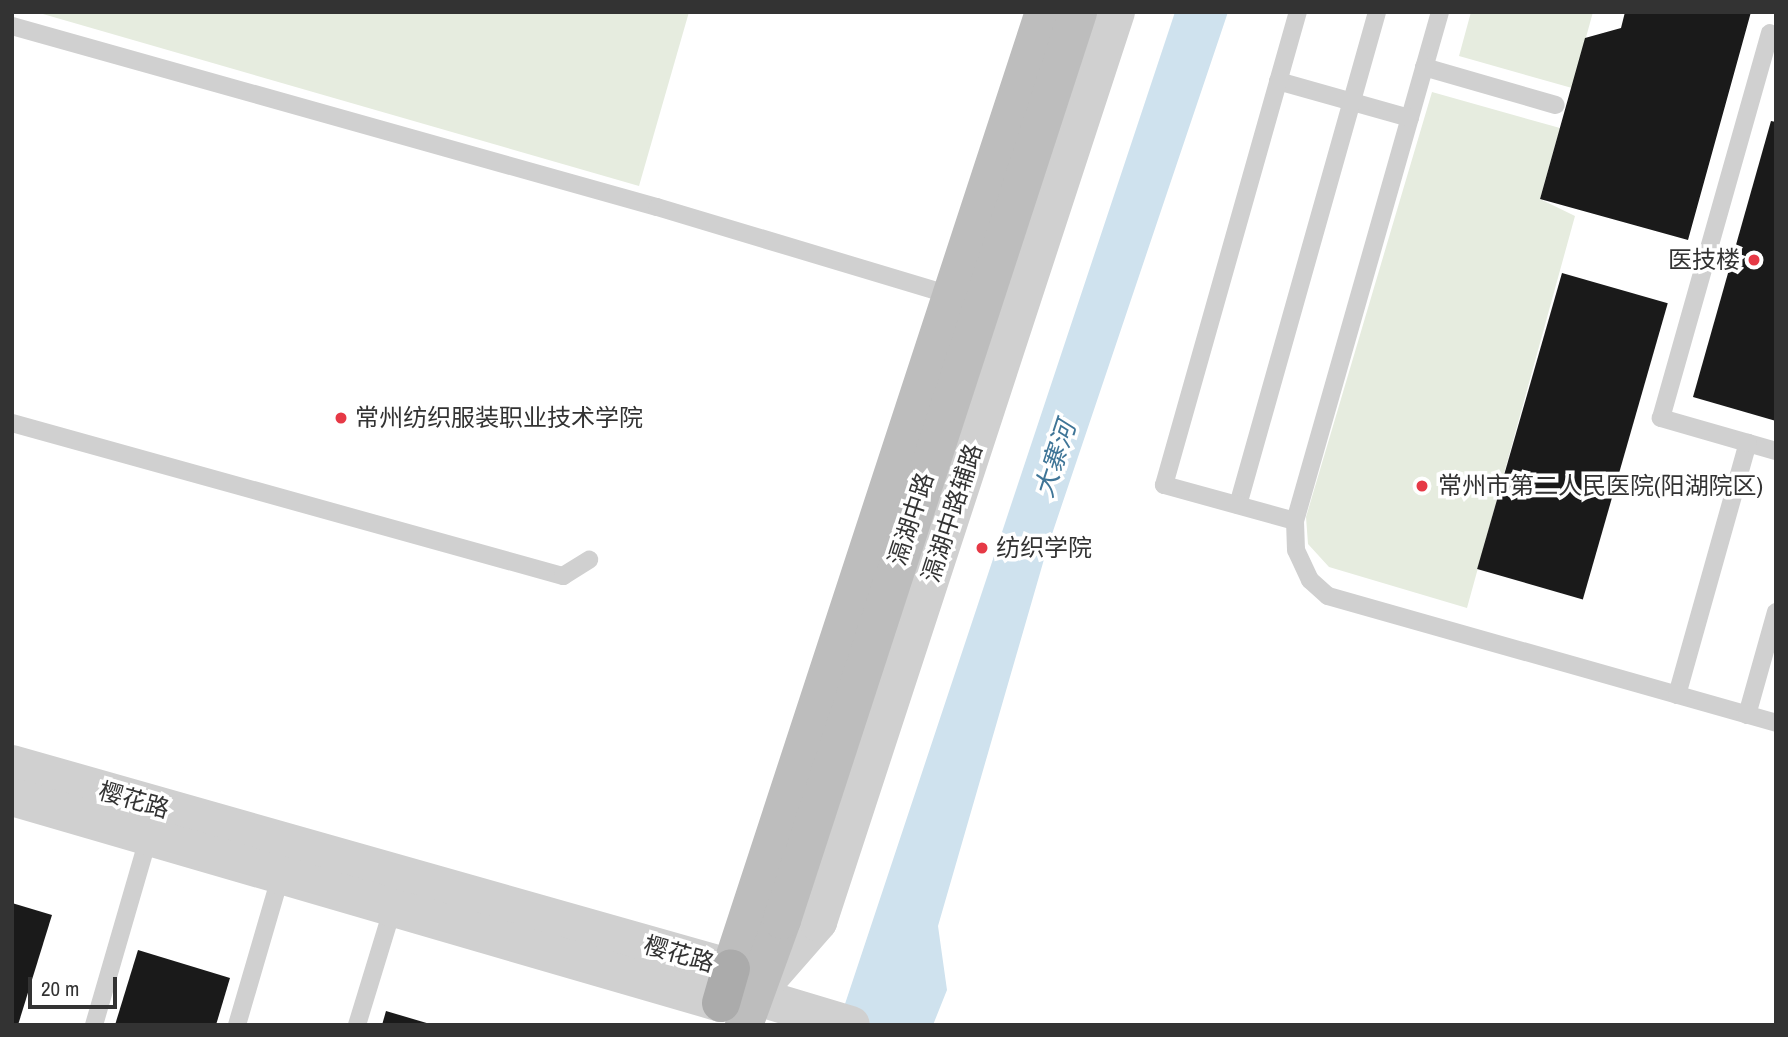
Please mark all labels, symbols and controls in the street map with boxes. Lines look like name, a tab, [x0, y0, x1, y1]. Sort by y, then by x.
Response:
place label: 医技楼	[1668, 246, 1740, 274]
marker: 医技楼	[1746, 252, 1762, 268]
place label: 常州纺织服装职业技术学院	[355, 404, 643, 432]
marker: 常州纺织服装职业技术学院	[333, 410, 349, 426]
water label: 大寨河	[1028, 417, 1082, 501]
street label: 滆湖中路辅路	[916, 440, 988, 586]
street label: 滆湖中路	[882, 469, 940, 569]
place label: 常州市第二人民医院(阳湖院区)	[1438, 472, 1763, 500]
marker: 常州市第二人民医院(阳湖院区)	[1412, 476, 1432, 496]
place label: 纺织学院	[996, 534, 1092, 562]
marker: 纺织学院	[974, 540, 990, 556]
street label: 樱花路	[95, 776, 173, 824]
street label: 樱花路	[640, 930, 718, 978]
scale bar	[32, 964, 121, 1008]
text: 20 m	[41, 974, 79, 1003]

